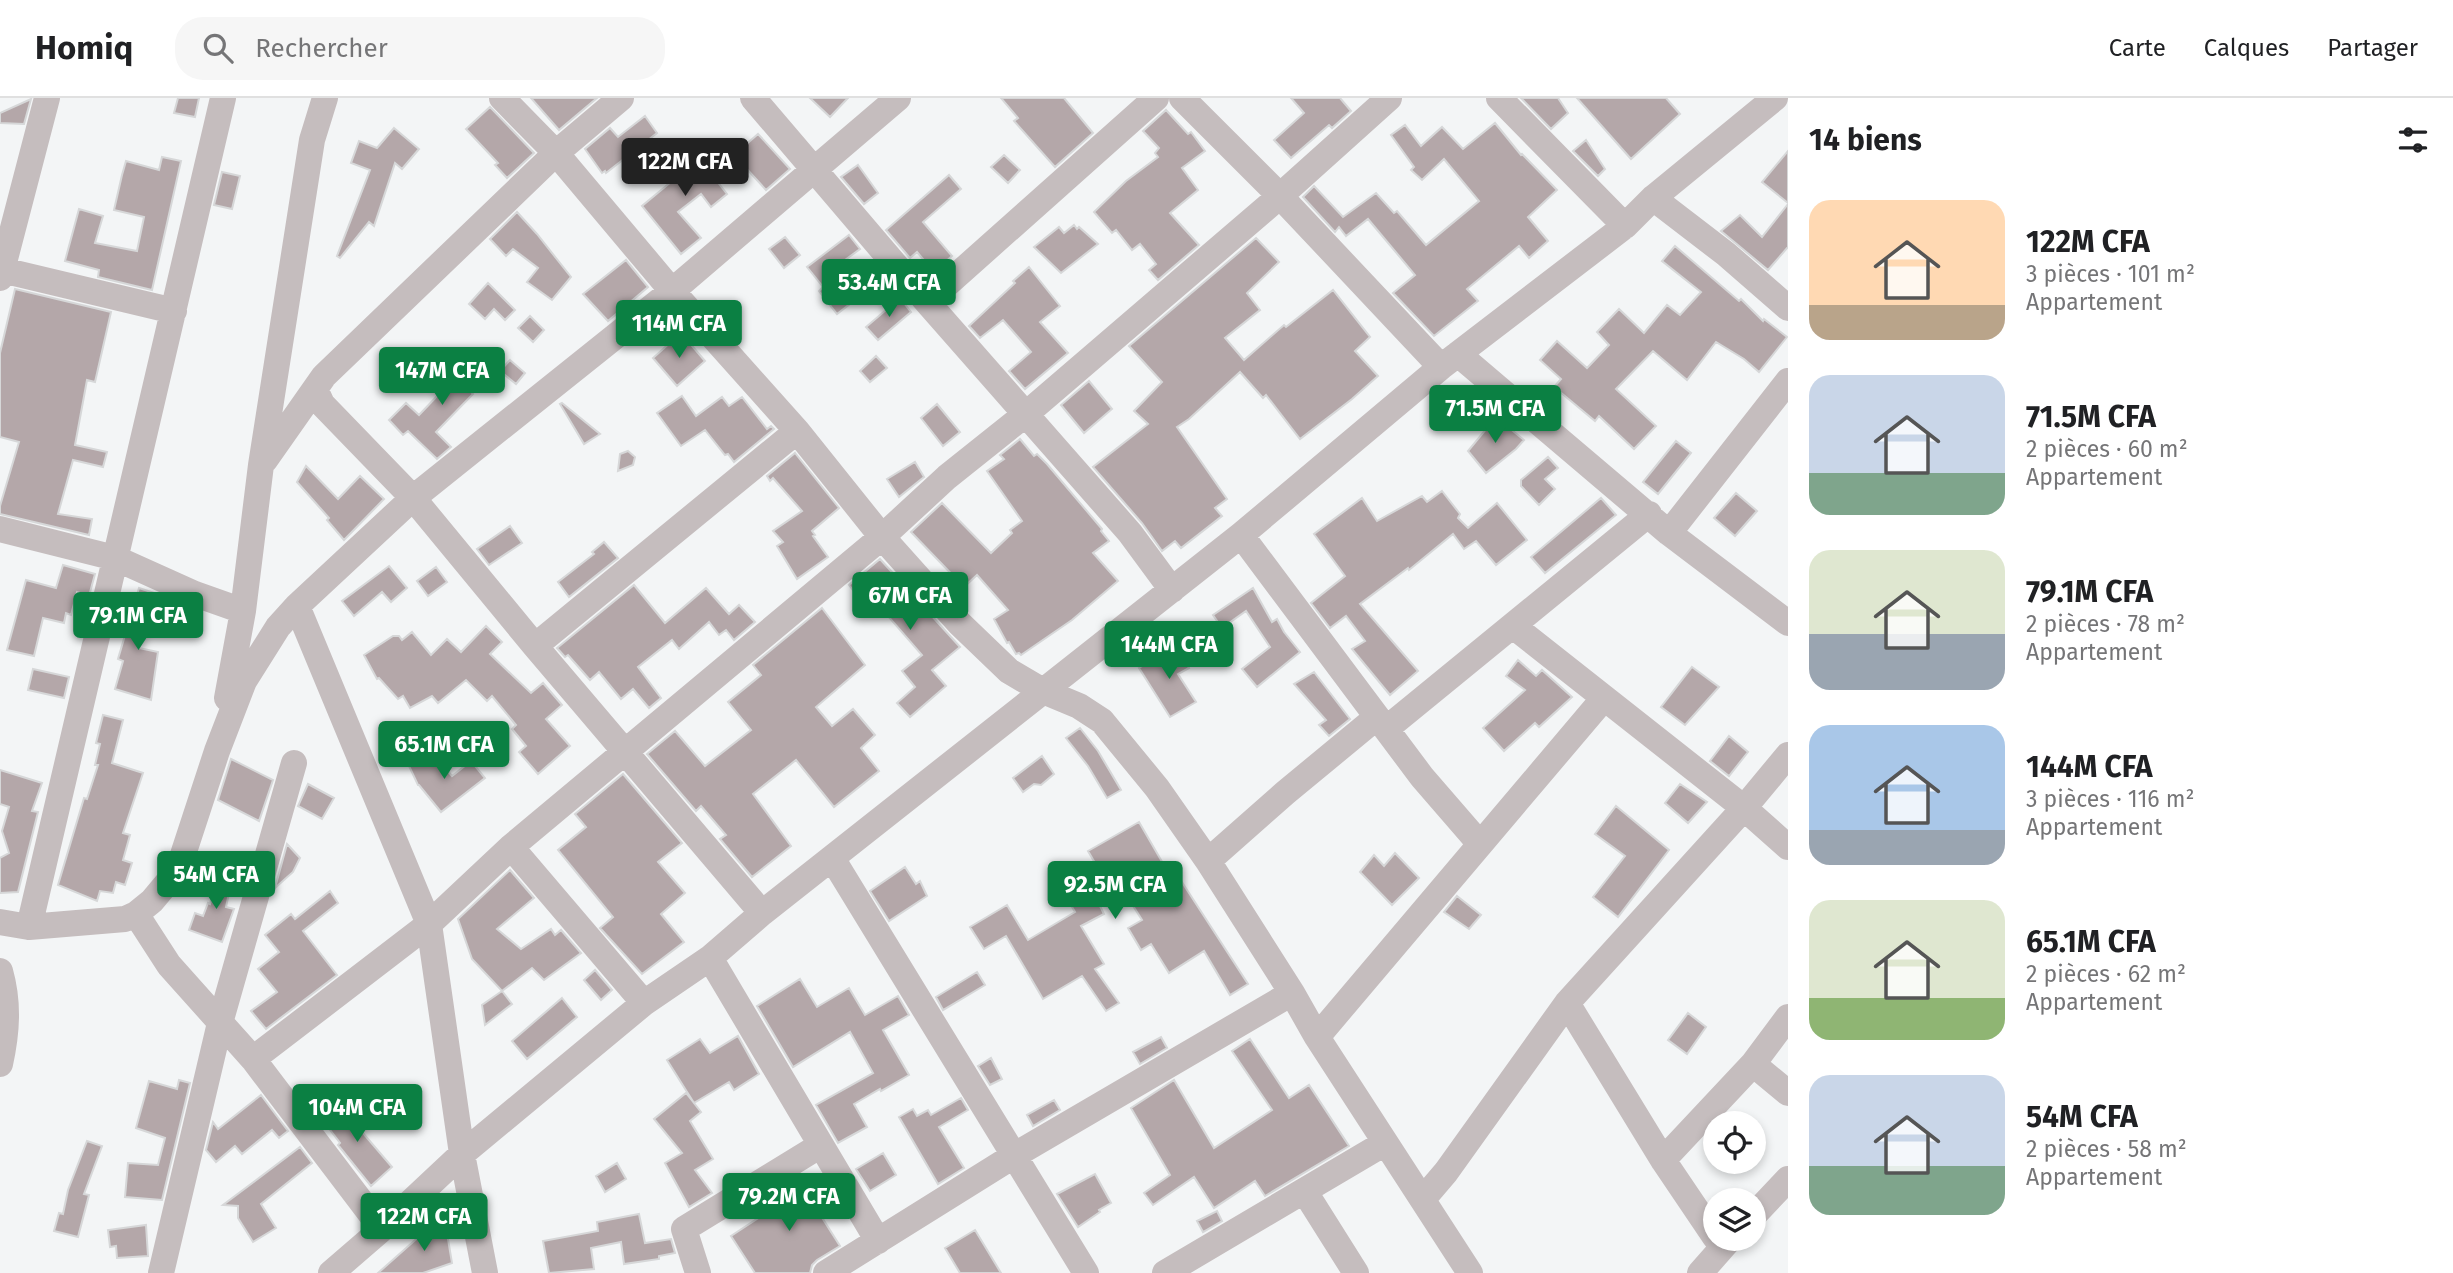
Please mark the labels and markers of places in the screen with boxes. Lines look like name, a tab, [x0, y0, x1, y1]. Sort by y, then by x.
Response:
pin: 122M CFA	[613, 139, 757, 198]
pin: 53.4M CFA	[809, 260, 969, 319]
pin: 114M CFA	[607, 300, 751, 360]
pin: 147M CFA	[370, 348, 514, 407]
pin: 71.5M CFA	[1415, 386, 1575, 445]
pin: 67M CFA	[845, 573, 975, 632]
pin: 79.1M CFA	[58, 592, 218, 652]
pin: 144M CFA	[1097, 622, 1241, 681]
pin: 65.1M CFA	[364, 722, 524, 781]
pin: 54M CFA	[151, 852, 281, 911]
pin: 92.5M CFA	[1035, 862, 1195, 921]
pin: 104M CFA	[285, 1084, 429, 1144]
pin: 79.2M CFA	[709, 1174, 869, 1233]
pin: 122M CFA	[352, 1194, 496, 1253]

